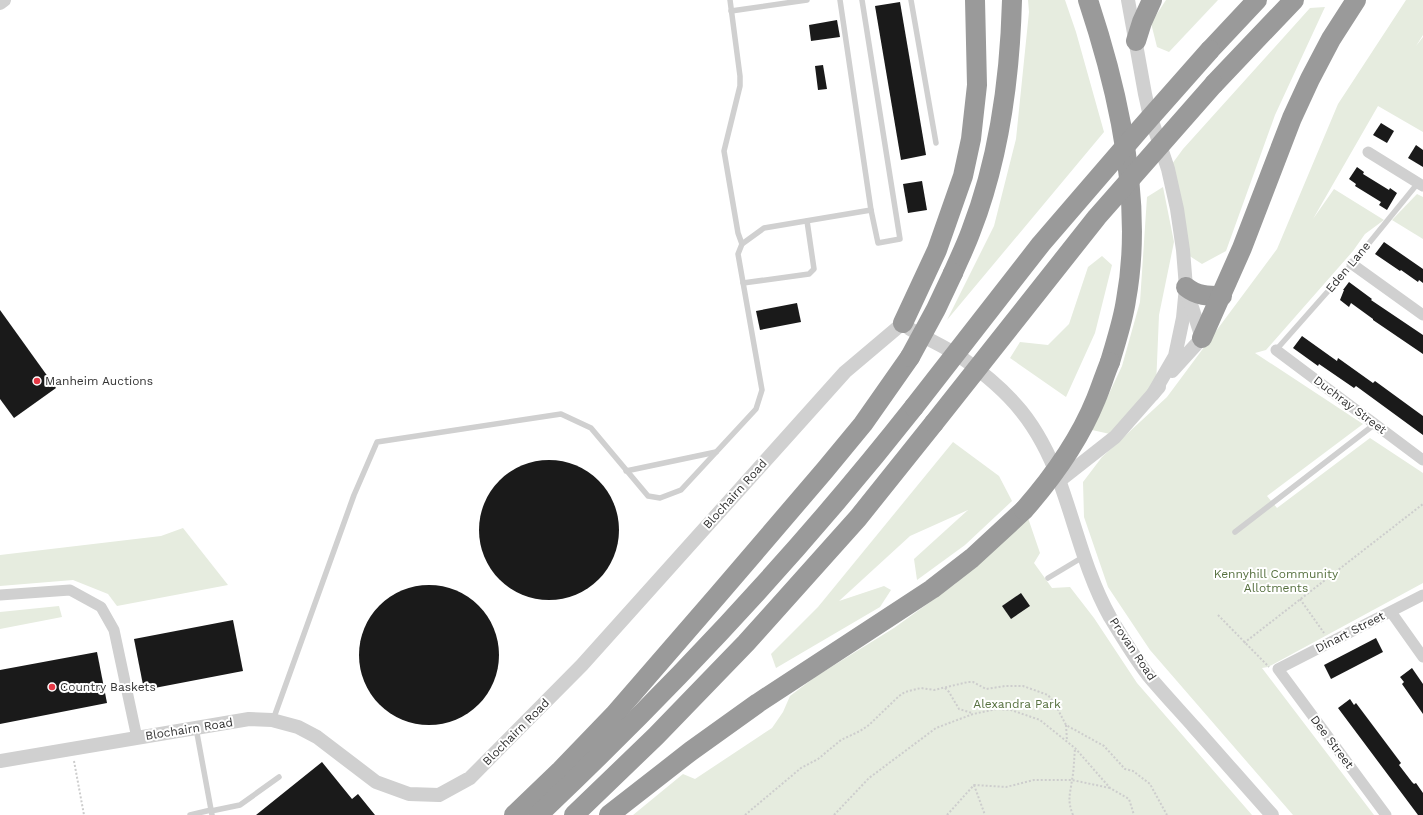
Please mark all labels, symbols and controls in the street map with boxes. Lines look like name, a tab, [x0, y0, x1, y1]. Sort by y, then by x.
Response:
street label: Eden Lane	[1323, 239, 1373, 295]
street label: Duchray Street	[1311, 373, 1389, 437]
place label: Manheim Auctions	[45, 374, 153, 388]
marker: Manheim Auctions	[32, 376, 42, 386]
street label: Blochairn Road	[700, 456, 770, 532]
park label: Kennyhill Community Allotments	[1214, 567, 1339, 595]
street label: Dinart Street	[1313, 609, 1387, 655]
street label: Provan Road	[1107, 615, 1159, 683]
place label: Country Baskets	[60, 680, 156, 694]
marker: Country Baskets	[47, 682, 57, 692]
street label: Blochairn Road	[480, 696, 552, 768]
park label: Alexandra Park	[973, 697, 1061, 711]
street label: Dee Street	[1308, 713, 1356, 771]
street label: Blochairn Road	[144, 715, 234, 743]

